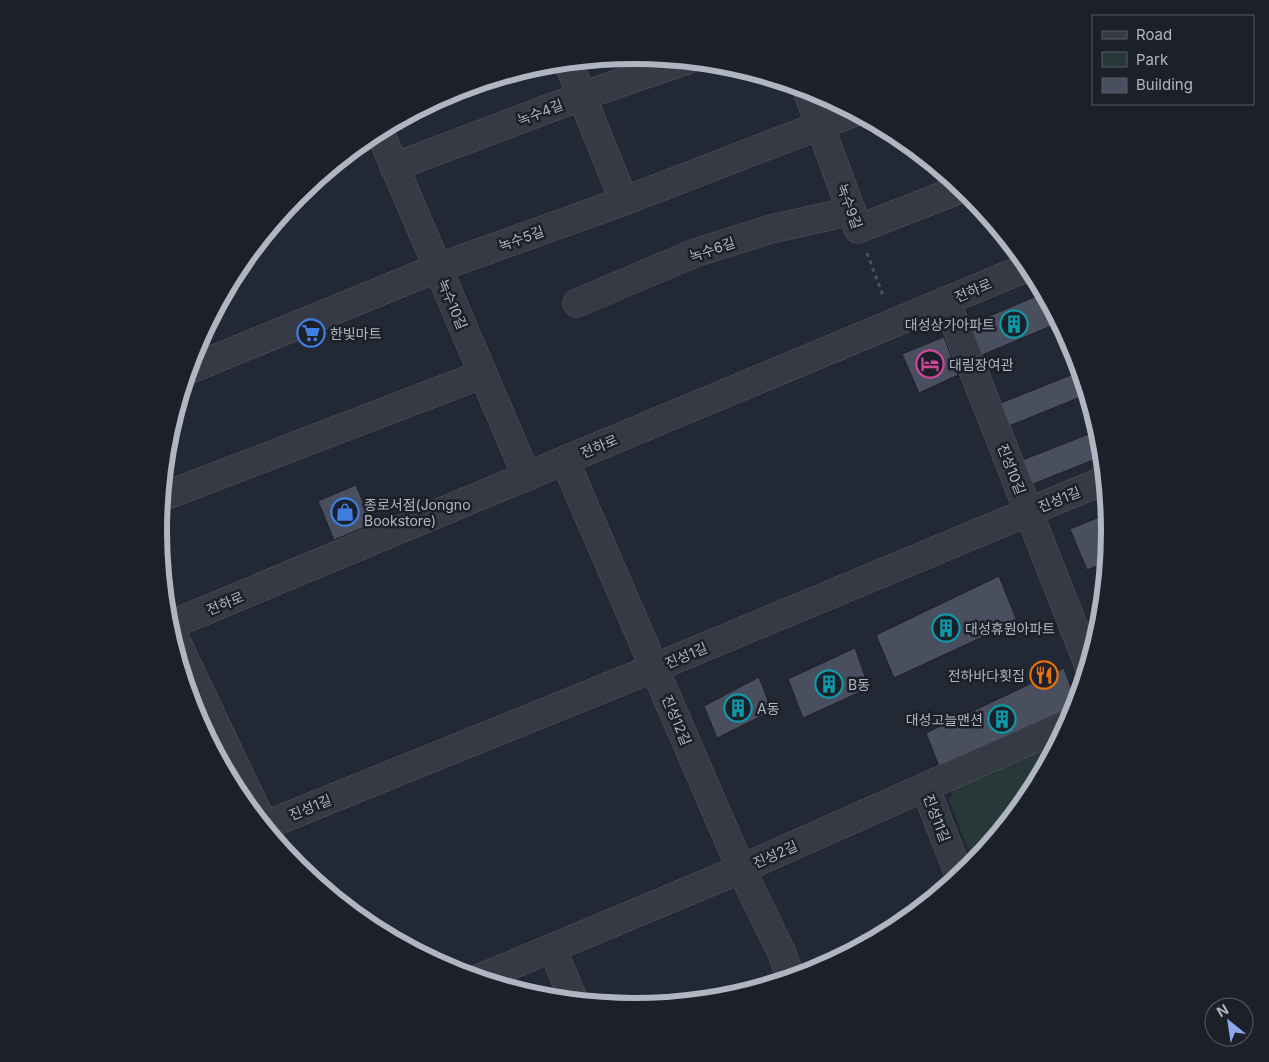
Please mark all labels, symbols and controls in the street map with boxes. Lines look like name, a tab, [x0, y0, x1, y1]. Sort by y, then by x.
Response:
legend	[1092, 15, 1254, 105]
text: Road	[1136, 25, 1172, 44]
text: Park	[1136, 50, 1169, 69]
text: Building	[1136, 75, 1193, 94]
street label: 녹수4길	[515, 96, 565, 128]
street label: 녹수9길	[834, 181, 866, 231]
street label: 녹수5길	[496, 222, 546, 254]
street label: 녹수6길	[687, 233, 737, 265]
street label: 전하로	[952, 275, 994, 305]
street label: 녹수10길	[435, 276, 471, 332]
building icon: 대성상가아파트	[999, 309, 1029, 339]
place label: 대성상가아파트	[905, 316, 995, 333]
supermarket icon: 한빛마트	[296, 318, 326, 348]
place label: 한빛마트	[330, 325, 382, 342]
hotel icon: 대림장여관	[915, 349, 945, 379]
place label: 대림장여관	[949, 356, 1014, 373]
street label: 전하로	[578, 431, 620, 461]
street label: 진성10길	[995, 441, 1029, 497]
street label: 진성1길	[1035, 483, 1083, 515]
place label: 종로서점(Jongno Bookstore)	[364, 496, 471, 529]
shop icon: 종로서점(Jongno Bookstore)	[330, 497, 360, 527]
street label: 전하로	[204, 588, 246, 618]
building icon: 대성휴원아파트	[931, 613, 961, 643]
place label: 대성휴원아파트	[965, 620, 1055, 637]
street label: 진성1길	[662, 639, 710, 671]
restaurant icon: 전하바다횟집	[1029, 660, 1059, 690]
place label: 전하바다횟집	[948, 667, 1025, 684]
building icon: B동	[814, 669, 844, 699]
place label: B동	[848, 676, 870, 693]
street label: 진성12길	[659, 692, 695, 748]
building icon: A동	[723, 693, 753, 723]
place label: A동	[757, 700, 780, 717]
building icon: 대성고늘맨션	[987, 704, 1017, 734]
place label: 대성고늘맨션	[906, 711, 983, 728]
street label: 진성1길	[286, 791, 334, 823]
street label: 진성11길	[920, 792, 954, 844]
street label: 진성2길	[750, 837, 800, 871]
north arrow	[1204, 997, 1254, 1047]
text: N	[1213, 1000, 1231, 1020]

